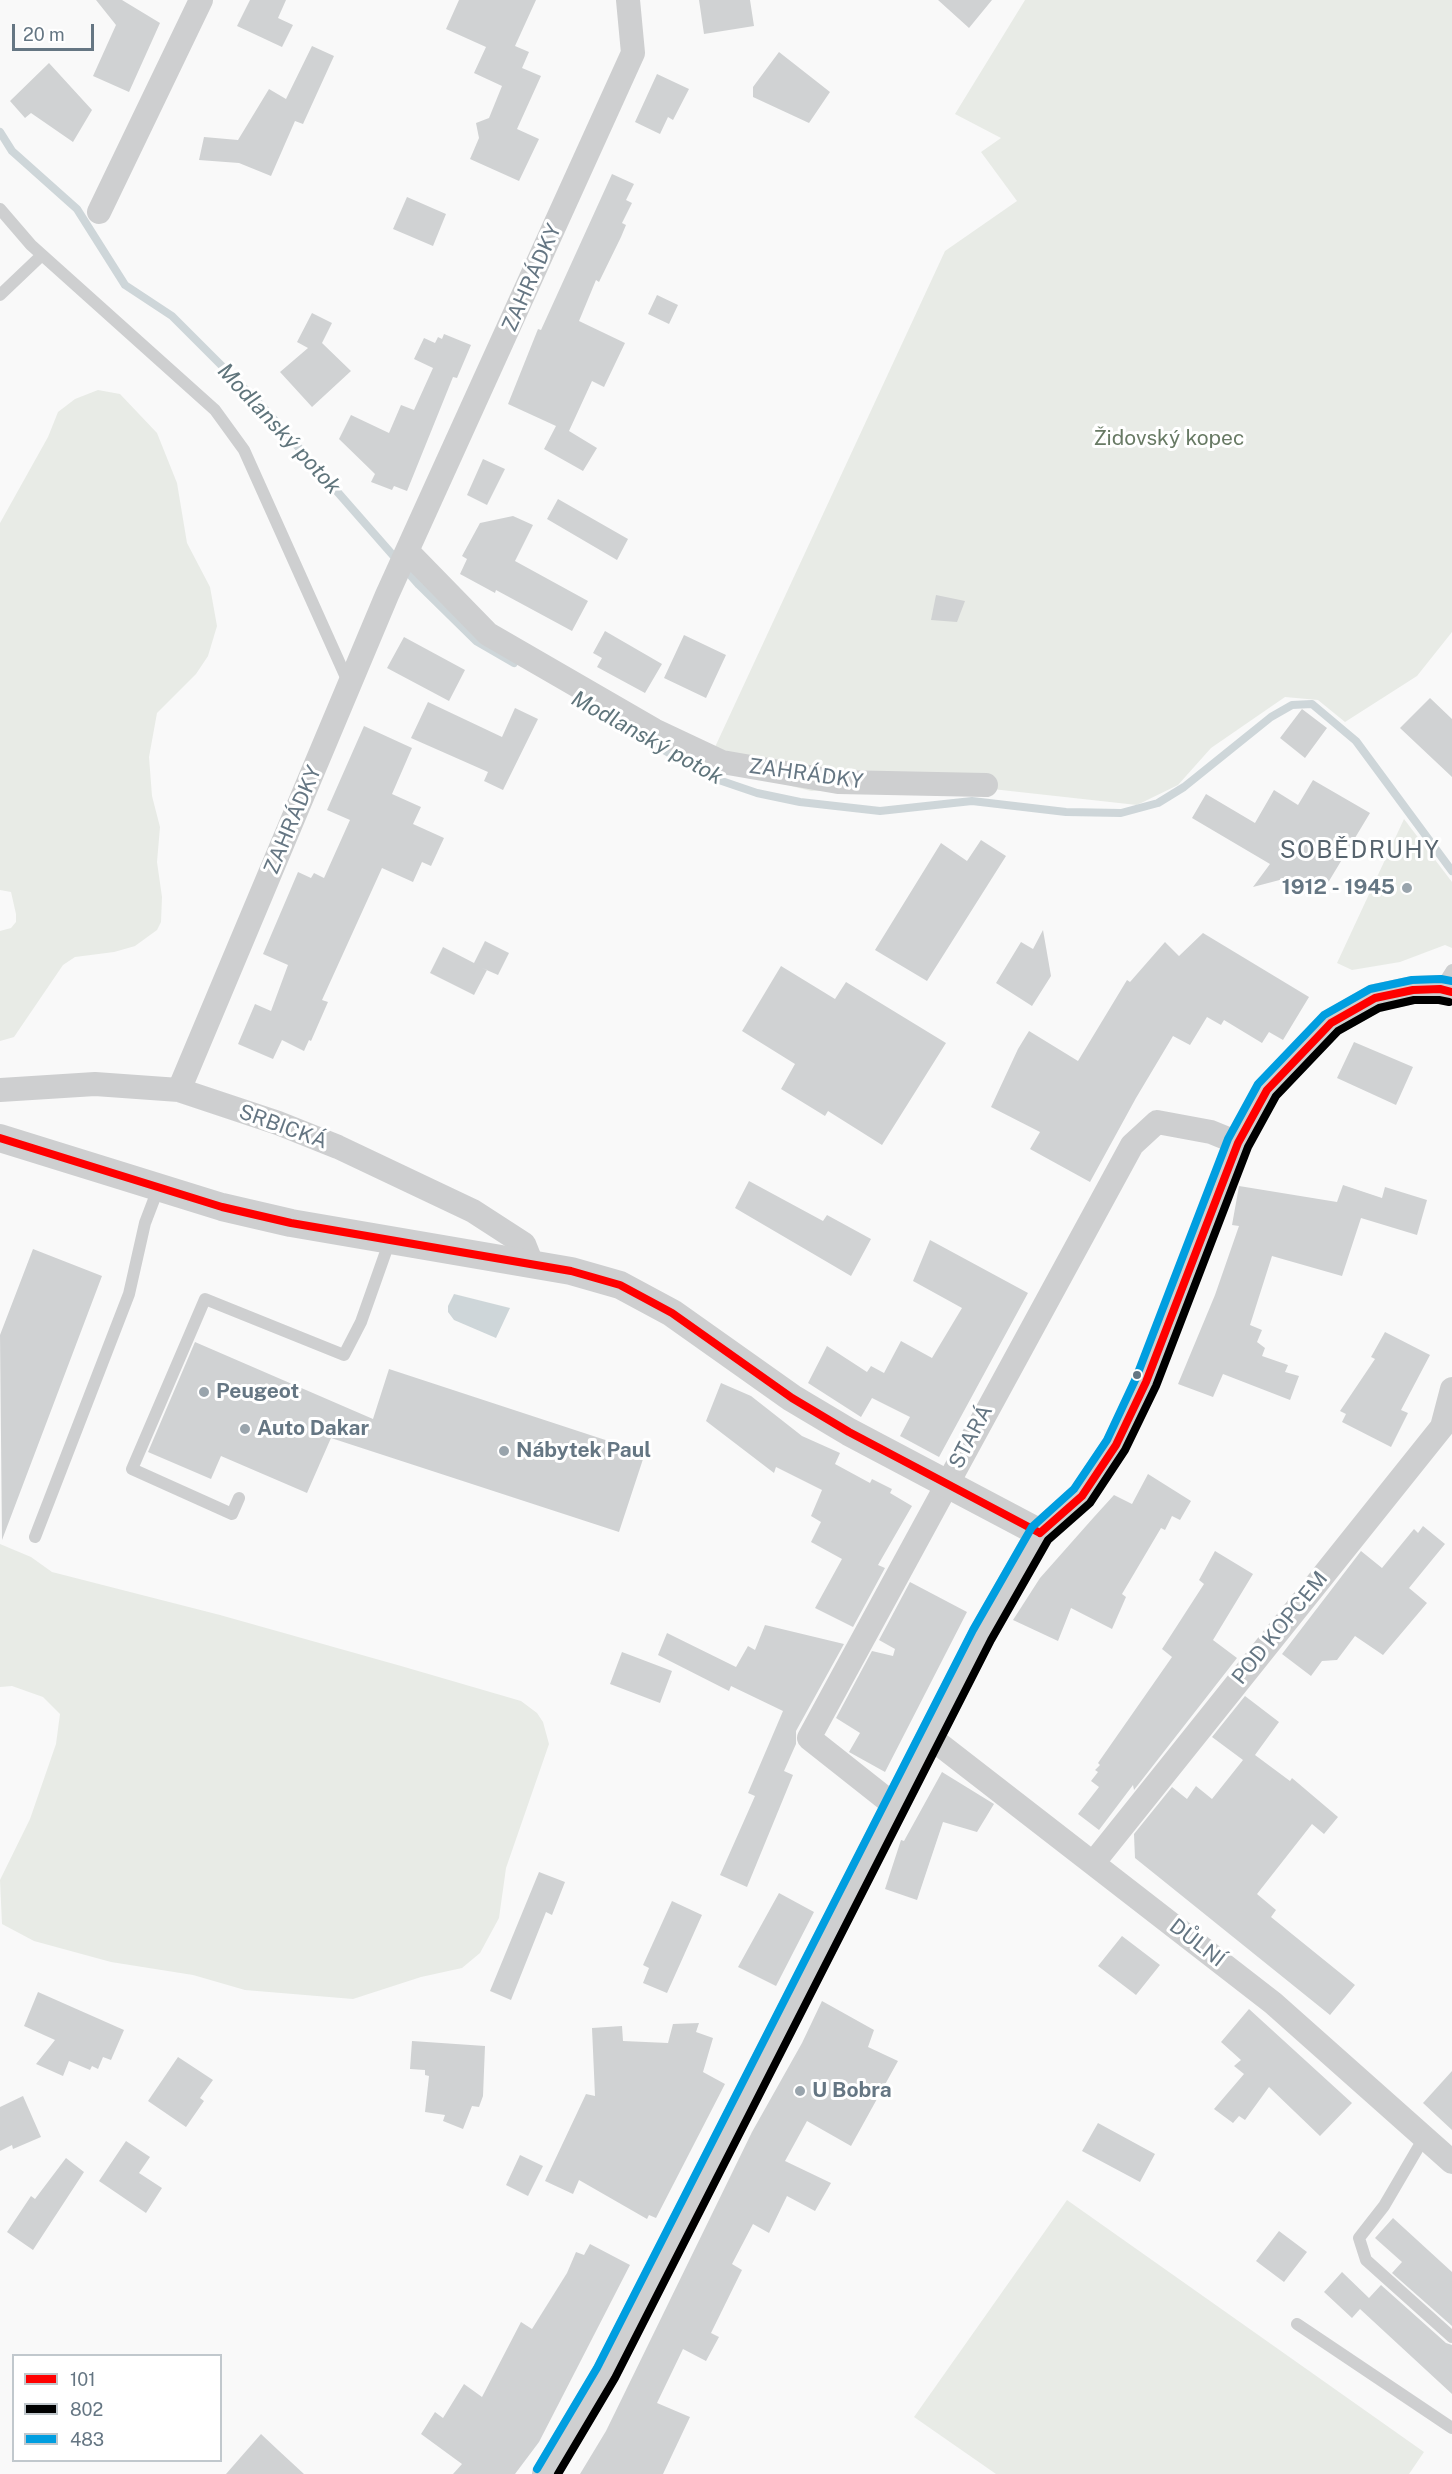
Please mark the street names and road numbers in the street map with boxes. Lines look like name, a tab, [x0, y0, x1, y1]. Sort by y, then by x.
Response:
street label: ZAHRÁDKY	[497, 220, 567, 336]
street label: ZAHRÁDKY	[747, 753, 865, 795]
street label: ZAHRÁDKY	[259, 762, 327, 878]
street label: SRBICKÁ	[235, 1099, 331, 1155]
street label: STARÁ	[944, 1401, 998, 1473]
street label: POD KOPCEM	[1227, 1566, 1333, 1690]
street label: DŮLNÍ	[1164, 1914, 1230, 1972]

